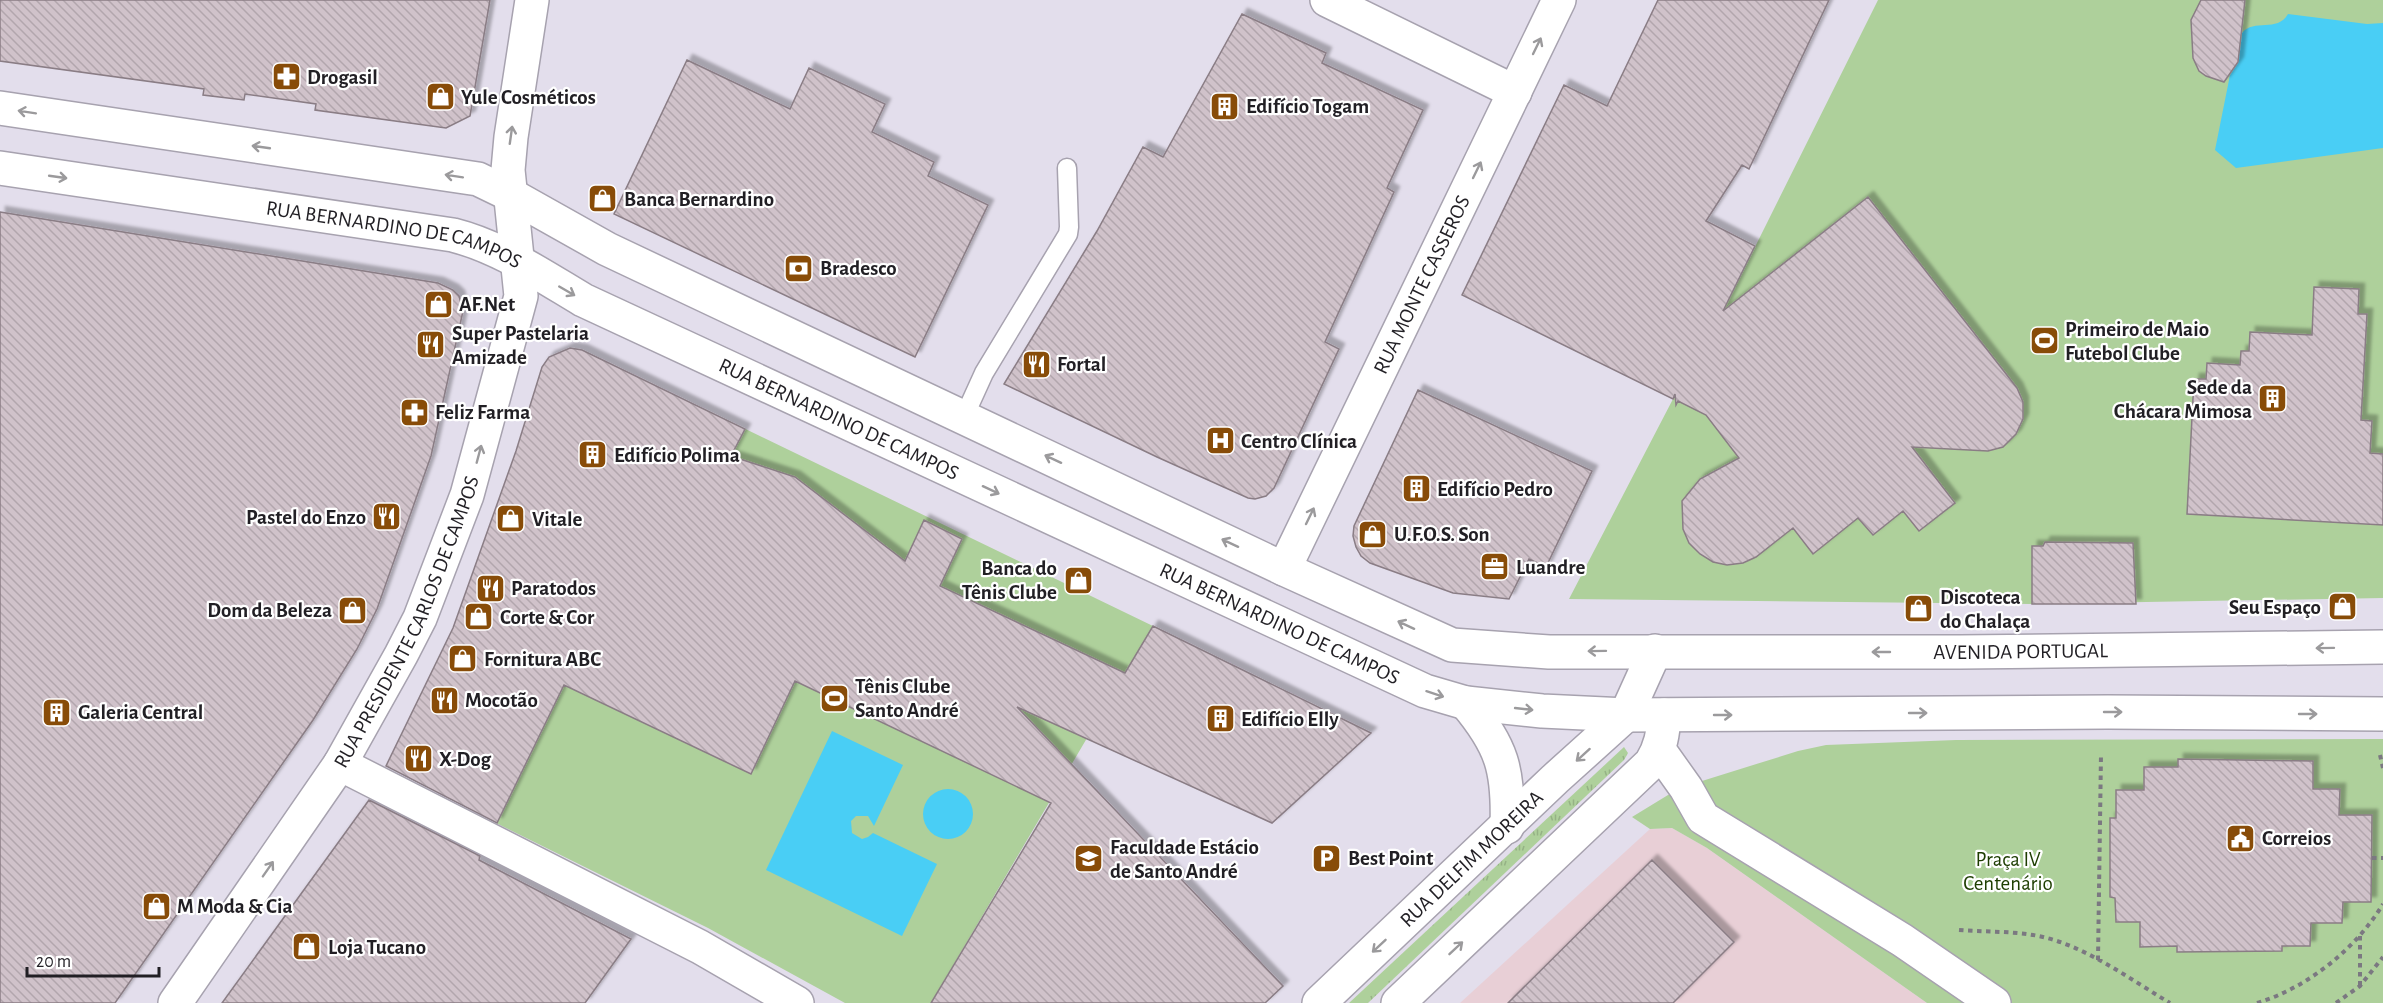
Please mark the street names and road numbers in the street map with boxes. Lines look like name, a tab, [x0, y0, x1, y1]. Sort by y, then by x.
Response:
street label: RUA MONTE CASSEROS	[1370, 192, 1474, 377]
street label: RUA BERNARDINO DE CAMPOS	[265, 197, 525, 273]
street label: RUA BERNARDINO DE CAMPOS	[716, 355, 962, 484]
street label: RUA PRESIDENTE CARLOS DE CAMPOS	[330, 474, 483, 772]
street label: RUA BERNARDINO DE CAMPOS	[1156, 559, 1403, 689]
street label: AVENIDA PORTUGAL	[1933, 640, 2108, 663]
street label: RUA DELFIM MOREIRA	[1396, 786, 1547, 931]

